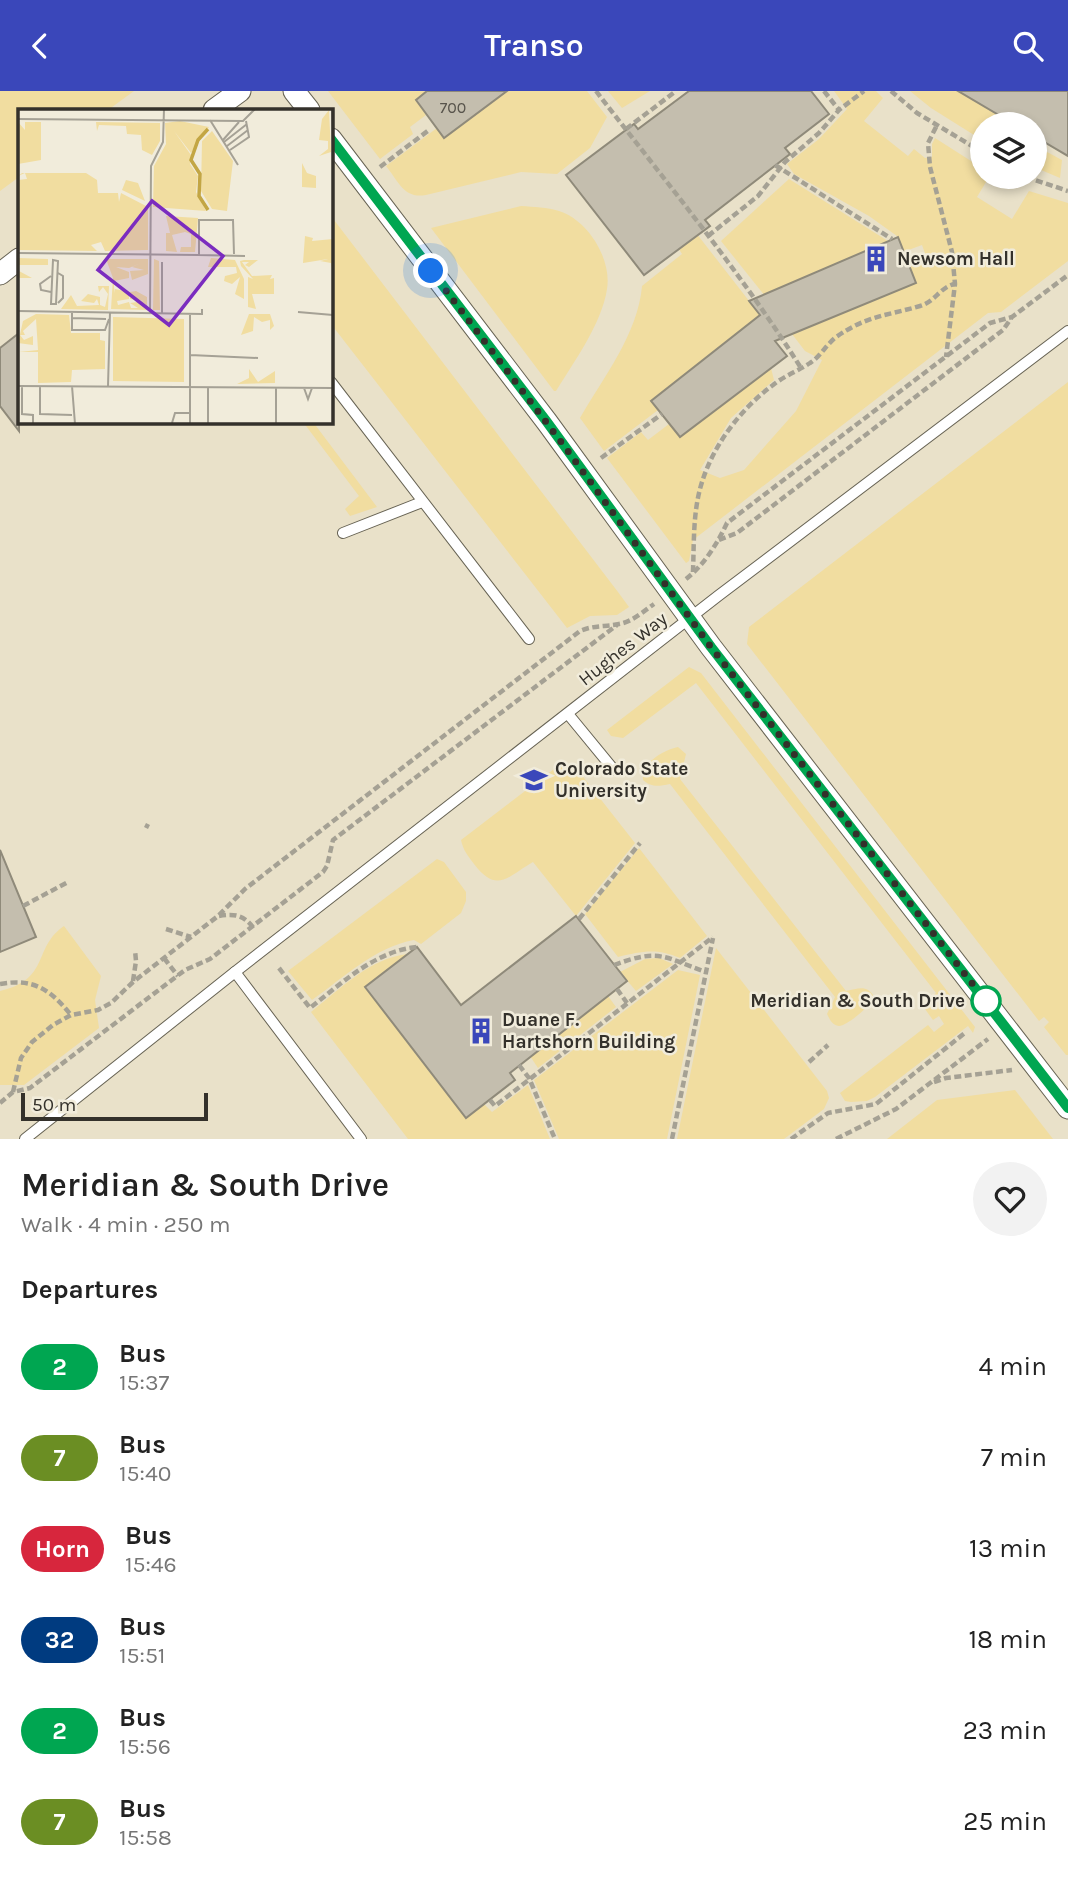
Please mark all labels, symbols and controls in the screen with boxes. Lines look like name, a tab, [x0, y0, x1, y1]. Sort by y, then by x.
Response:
icon: back	[21, 27, 59, 65]
text: Transo	[484, 27, 584, 64]
icon: search	[1009, 27, 1047, 65]
house number: 700	[440, 98, 466, 117]
inset map	[18, 109, 332, 423]
map controls	[970, 112, 1047, 189]
button: layers	[970, 112, 1047, 189]
building icon: Newsom Hall	[861, 244, 891, 274]
place label: Newsom Hall	[897, 248, 1015, 270]
your location	[413, 253, 448, 288]
street label: Hughes Way	[574, 608, 672, 690]
place label: Colorado State University	[555, 758, 688, 802]
school or university icon: Colorado State University	[519, 765, 549, 795]
marker: Meridian & South Drive	[971, 986, 1001, 1016]
place label: Meridian & South Drive	[750, 990, 965, 1012]
place label: Duane F. Hartshorn Building	[502, 1009, 675, 1053]
building icon: Duane F. Hartshorn Building	[466, 1016, 496, 1046]
scale bar	[21, 1090, 208, 1122]
text: 50 m	[32, 1094, 76, 1116]
button: heart	[973, 1162, 1047, 1236]
text: Meridian & South Drive	[21, 1166, 389, 1204]
text: Walk · 4 min · 250 m	[21, 1211, 230, 1238]
text: Departures	[21, 1274, 158, 1305]
text: Bus	[119, 1338, 166, 1369]
text: 4 min	[979, 1351, 1047, 1382]
text: 2	[52, 1353, 67, 1381]
text: 15:37	[119, 1369, 169, 1396]
text: Bus	[119, 1429, 166, 1460]
text: 7 min	[981, 1442, 1047, 1473]
text: 7	[54, 1444, 65, 1472]
text: 15:40	[119, 1460, 171, 1487]
text: Bus	[125, 1520, 172, 1551]
text: 13 min	[969, 1533, 1047, 1564]
text: Horn	[35, 1535, 90, 1563]
text: 15:46	[125, 1551, 177, 1578]
text: Bus	[119, 1611, 166, 1642]
text: 18 min	[968, 1624, 1047, 1655]
text: 32	[45, 1626, 74, 1654]
text: 15:51	[119, 1642, 165, 1669]
text: Bus	[119, 1702, 166, 1733]
text: 23 min	[963, 1715, 1047, 1746]
text: 2	[52, 1717, 67, 1745]
text: 15:56	[119, 1733, 171, 1760]
text: Bus	[119, 1793, 166, 1824]
text: 25 min	[963, 1806, 1047, 1837]
text: 7	[54, 1808, 65, 1836]
text: 15:58	[119, 1824, 172, 1851]

